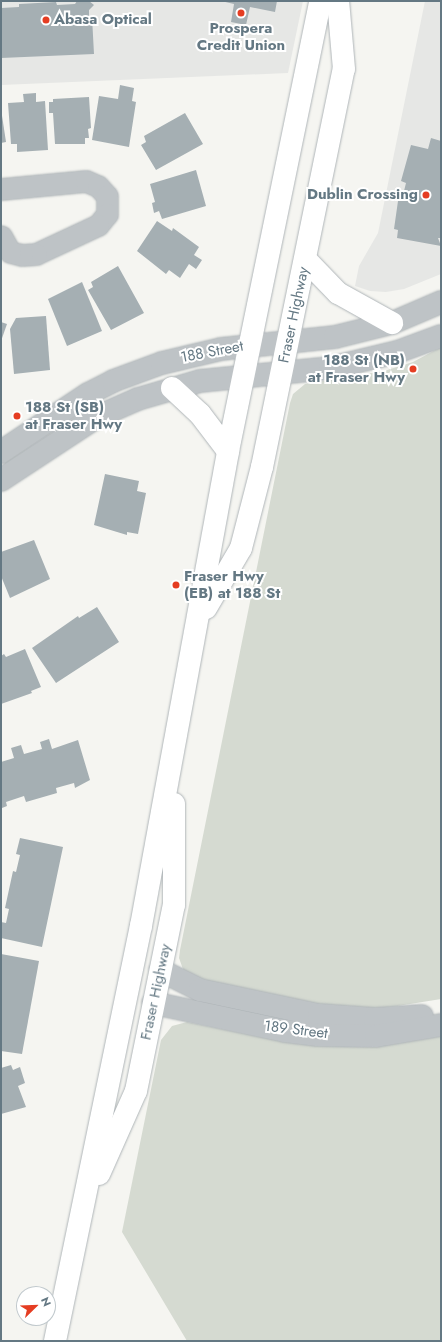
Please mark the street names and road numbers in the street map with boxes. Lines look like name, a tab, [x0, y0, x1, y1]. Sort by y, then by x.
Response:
street label: Fraser Highway	[275, 265, 313, 365]
street label: 188 Street	[179, 337, 245, 367]
street label: Fraser Highway	[137, 942, 175, 1042]
street label: 189 Street	[263, 1017, 329, 1043]

